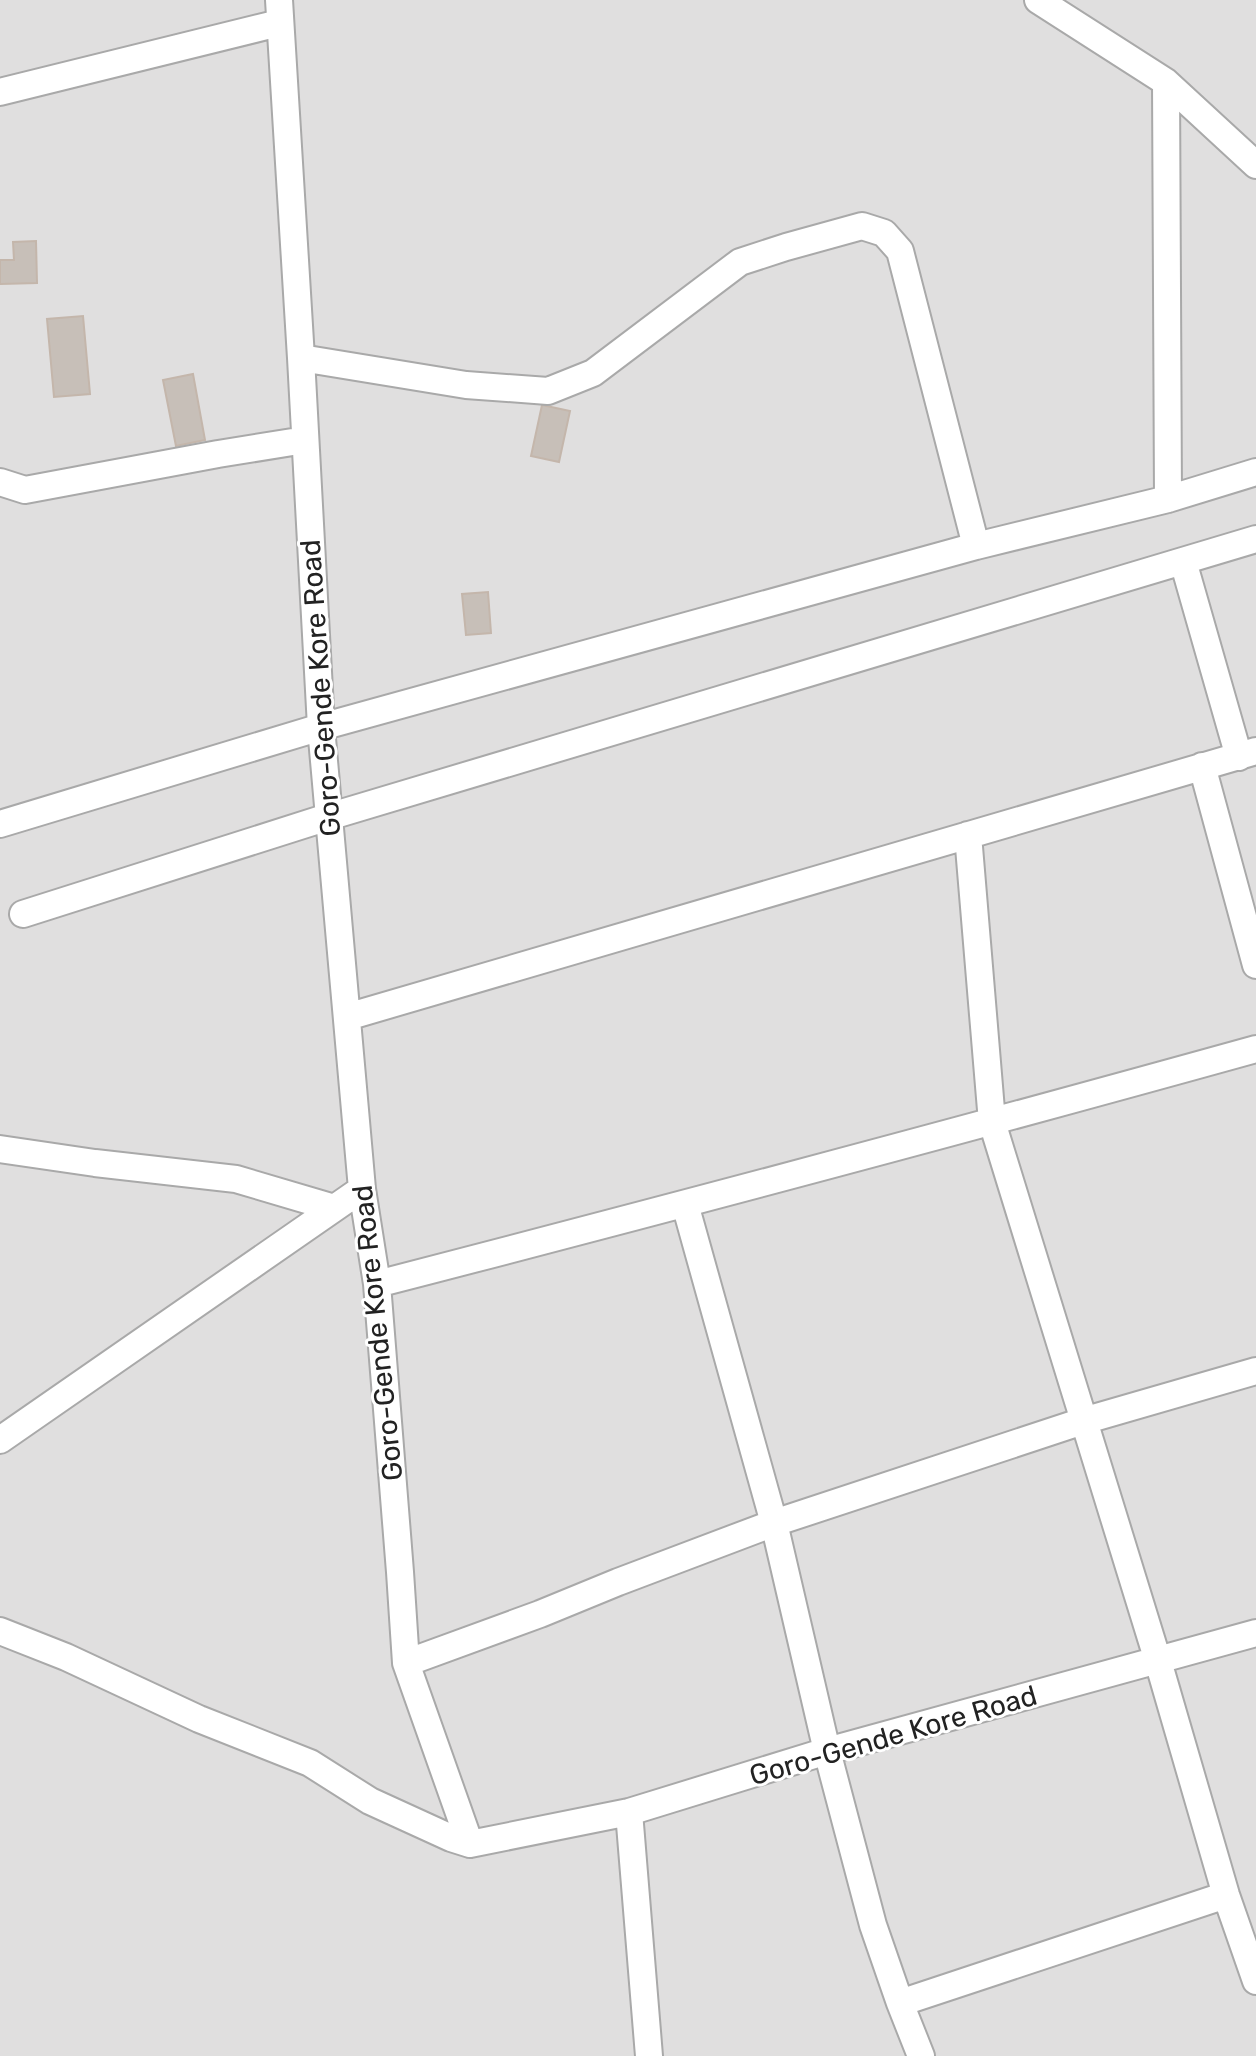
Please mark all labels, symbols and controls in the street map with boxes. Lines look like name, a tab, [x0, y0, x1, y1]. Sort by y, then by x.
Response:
street label: Goro-Gende Kore Road	[294, 538, 347, 837]
street label: Goro-Gende Kore Road	[346, 1183, 409, 1483]
street label: Goro-Gende Kore Road	[746, 1679, 1041, 1792]

